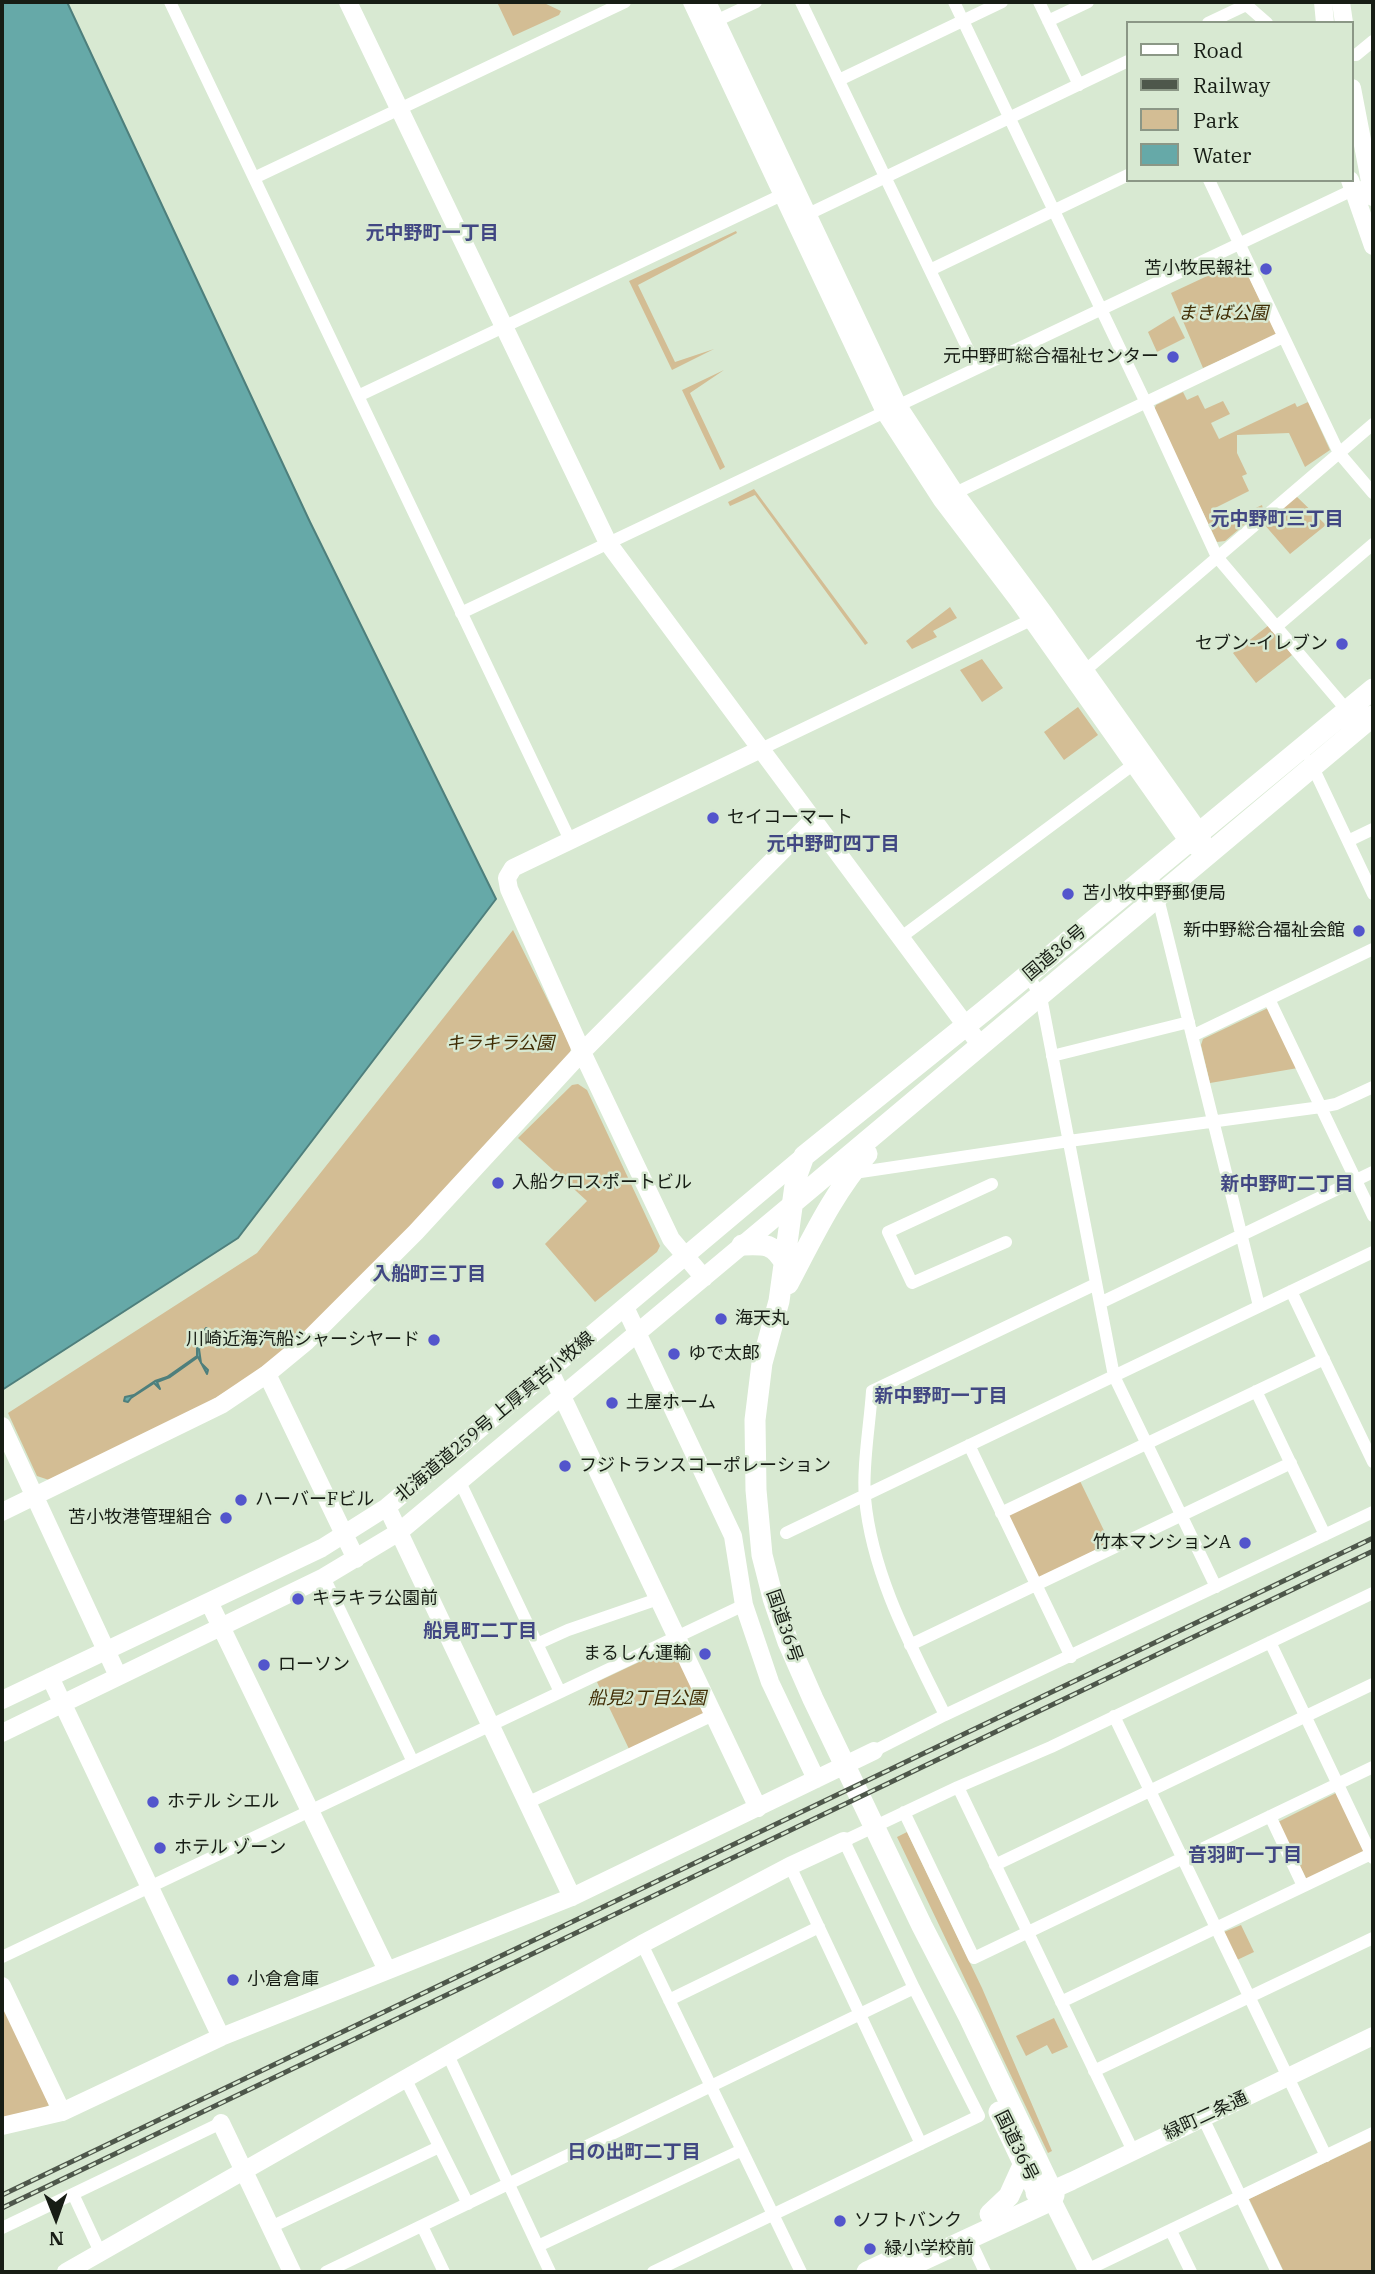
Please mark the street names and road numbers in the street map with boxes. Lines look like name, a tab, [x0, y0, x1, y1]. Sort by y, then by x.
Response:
street label: 国道36号	[1019, 920, 1091, 986]
street label: 北海道道259号 上厚真苫小牧線	[391, 1328, 599, 1506]
street label: 国道36号	[761, 1587, 807, 1665]
street label: 緑町二条通	[1161, 2087, 1251, 2145]
street label: 国道36号	[990, 2107, 1042, 2185]

